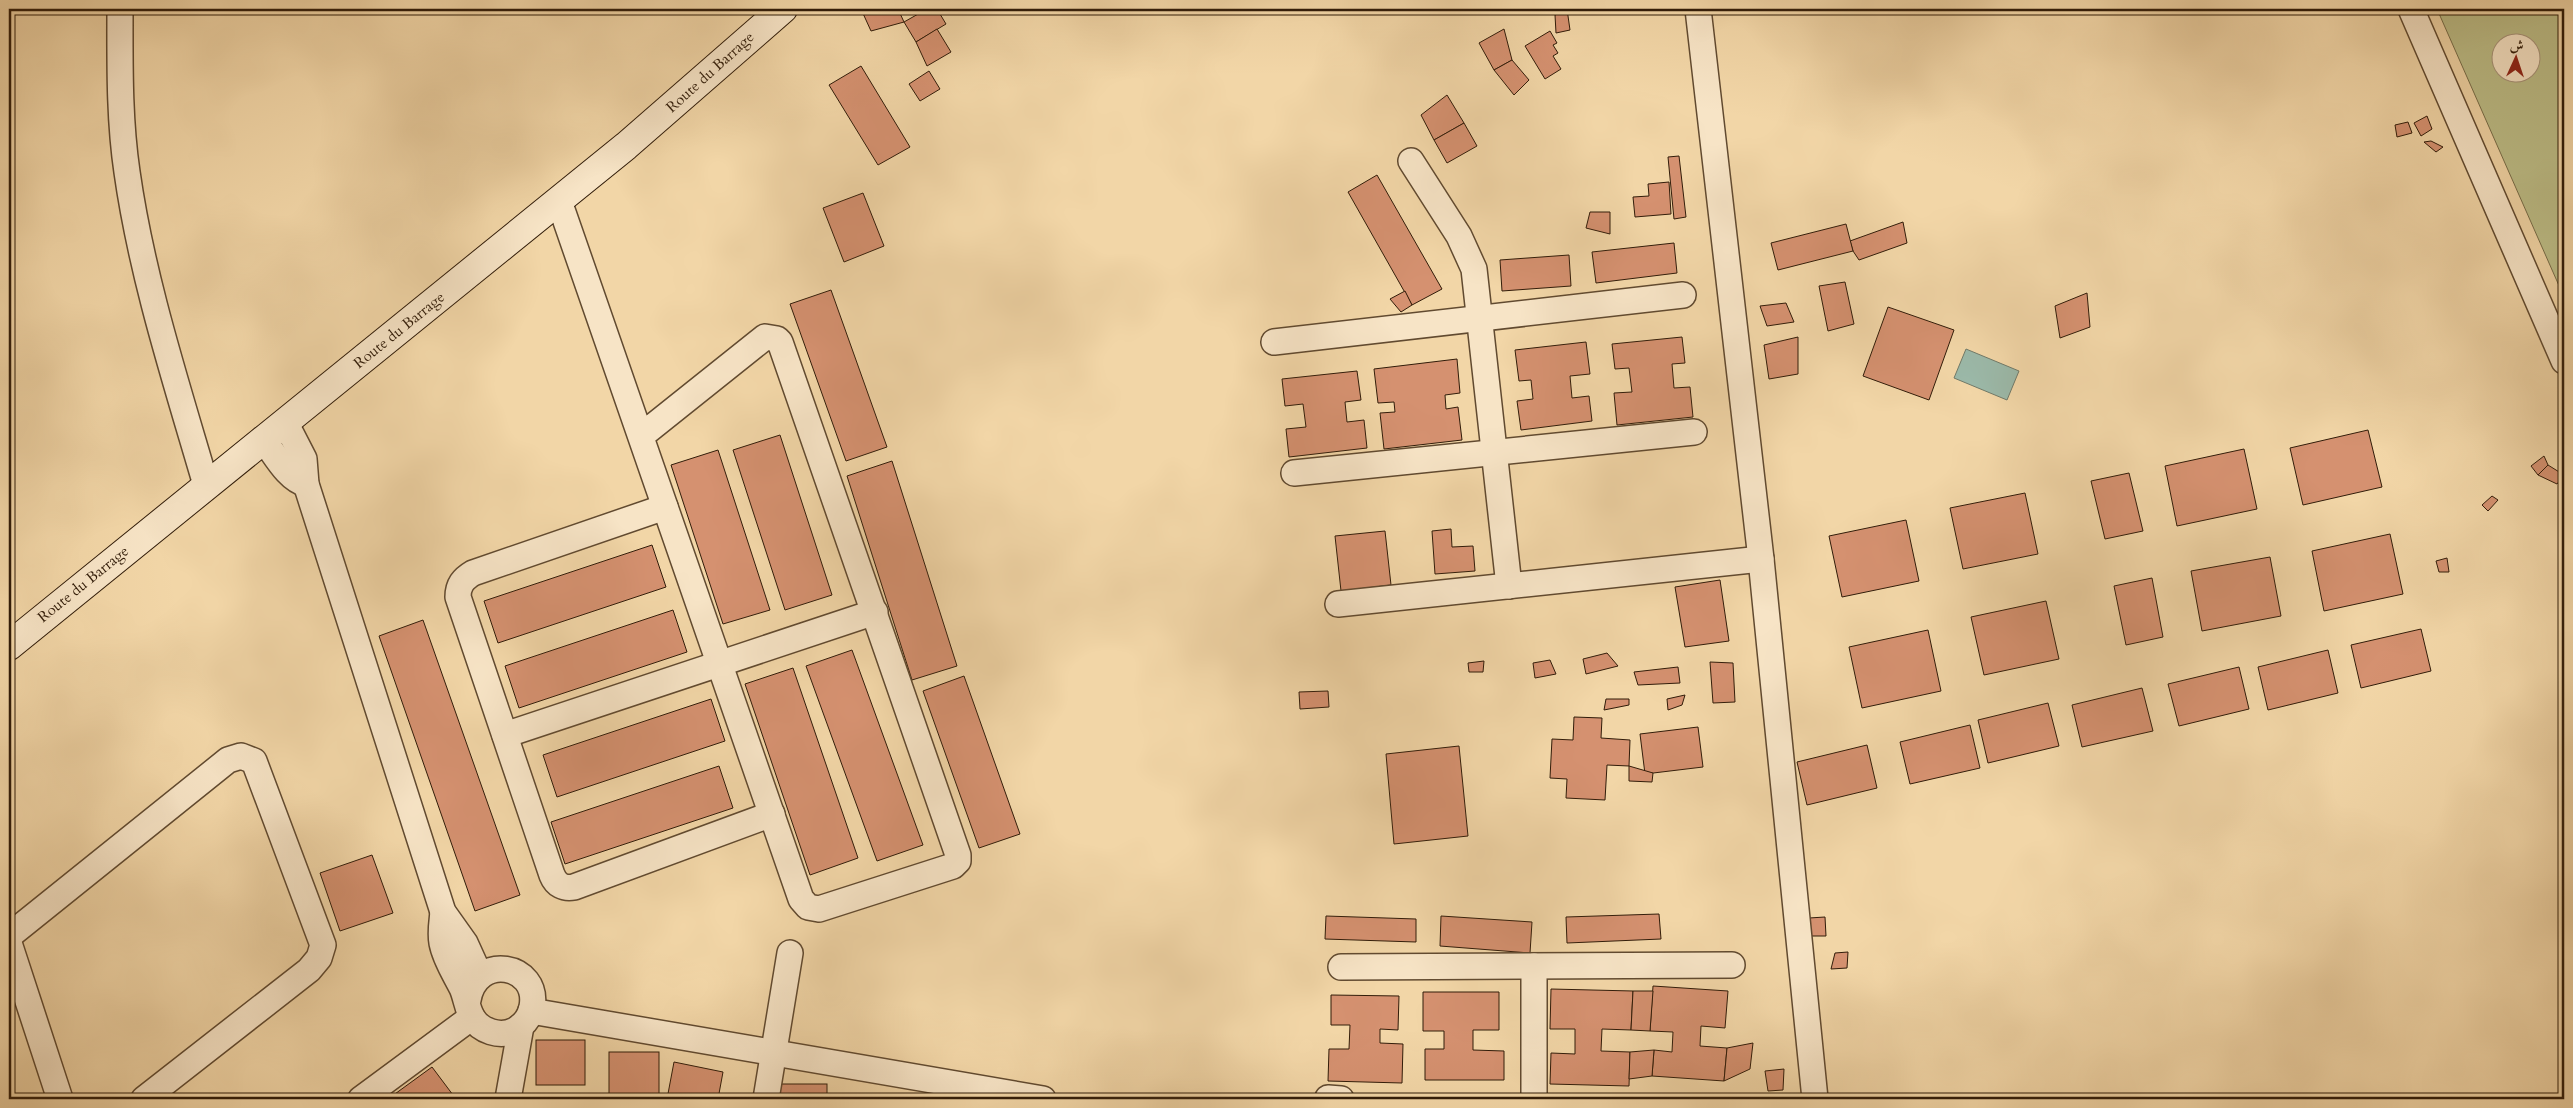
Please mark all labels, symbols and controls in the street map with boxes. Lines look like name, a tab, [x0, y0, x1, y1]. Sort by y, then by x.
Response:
street label: Route du Barrage	[662, 27, 758, 117]
north arrow	[2490, 32, 2540, 82]
text: ش	[2509, 36, 2524, 55]
street label: Route du Barrage	[349, 287, 449, 373]
street label: Route du Barrage	[33, 541, 133, 627]

